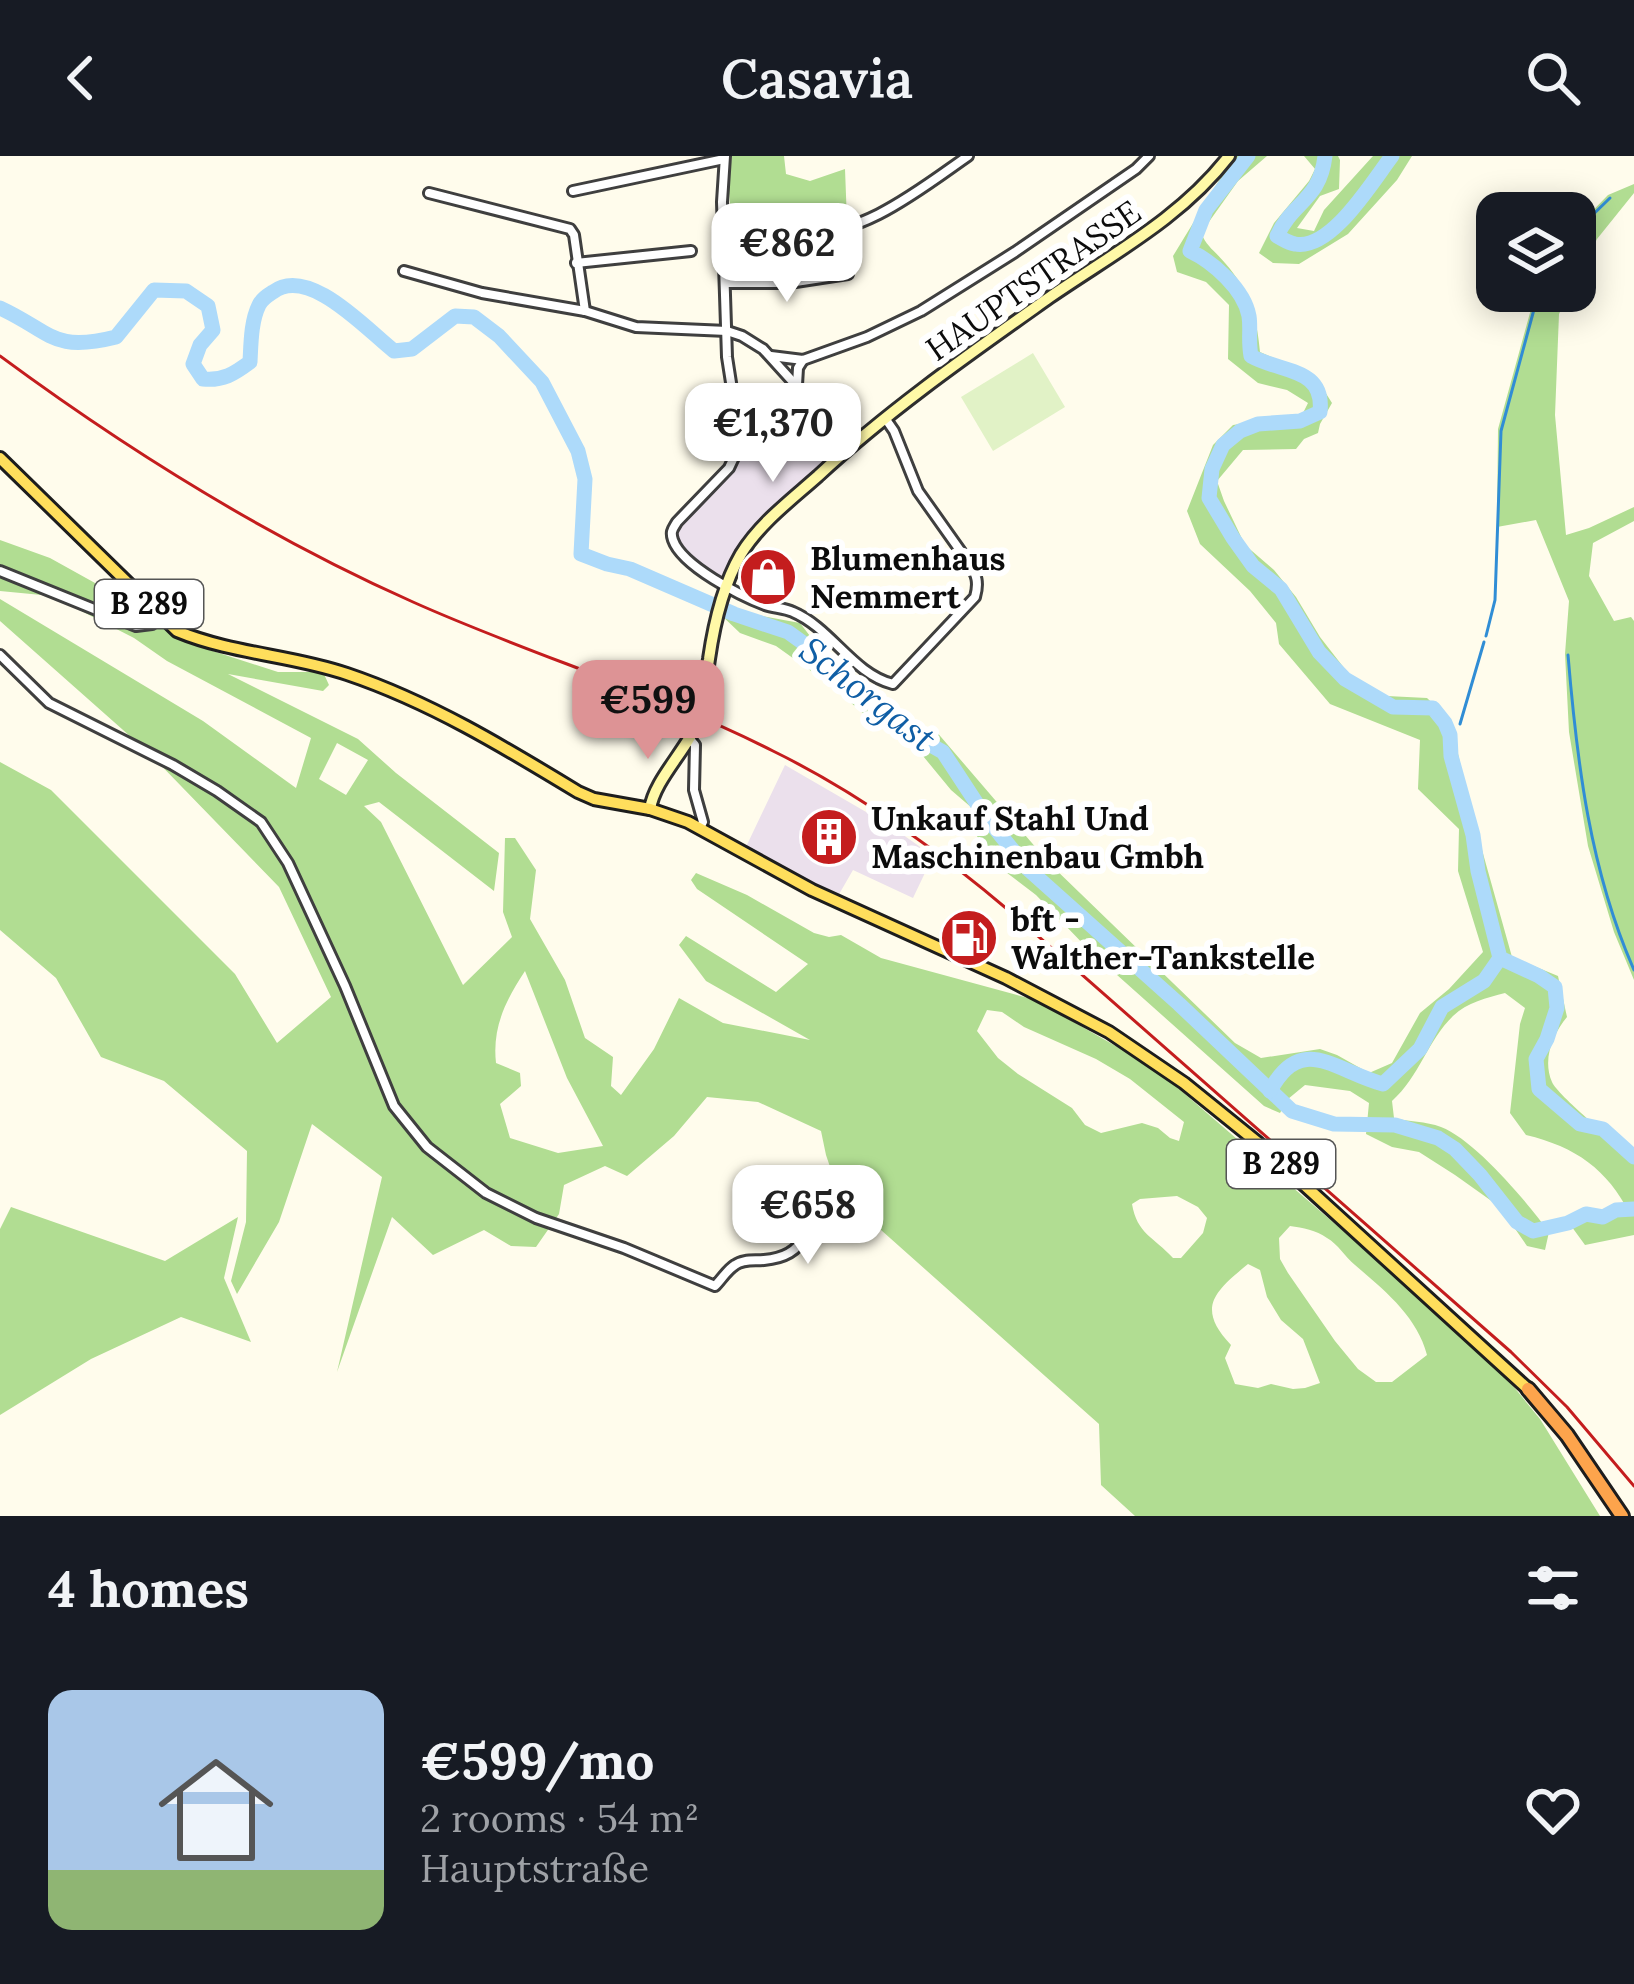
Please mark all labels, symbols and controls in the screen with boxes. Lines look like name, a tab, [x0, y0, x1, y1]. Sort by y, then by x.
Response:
text: Casavia	[721, 44, 913, 113]
icon: back	[48, 45, 114, 111]
icon: search	[1520, 45, 1586, 111]
street label: HAUPTSTRASSE	[918, 190, 1148, 370]
map controls	[1476, 192, 1596, 312]
button: layers	[1476, 192, 1596, 312]
pin: €862	[716, 203, 858, 305]
text: €862	[738, 217, 836, 267]
pin: €1,370	[675, 383, 871, 485]
text: €1,370	[712, 397, 834, 447]
place label: Blumenhaus Nemmert	[810, 537, 1006, 617]
shop icon: Blumenhaus Nemmert	[737, 546, 799, 608]
road number: B 289	[95, 580, 203, 628]
water label: Schorgast	[791, 627, 945, 761]
pin: €599	[577, 660, 719, 762]
text: €599	[599, 674, 697, 724]
place label: Unkauf Stahl Und Maschinenbau Gmbh	[871, 797, 1204, 877]
building icon: Unkauf Stahl Und Maschinenbau Gmbh	[798, 806, 860, 868]
place label: bft - Walther-Tankstelle	[1010, 898, 1315, 978]
fuel station icon: bft - Walther-Tankstelle	[938, 907, 1000, 969]
road number: B 289	[1227, 1140, 1335, 1188]
pin: €658	[737, 1165, 879, 1267]
text: €658	[759, 1179, 857, 1229]
icon: filters	[1520, 1555, 1586, 1621]
text: 4 homes	[48, 1556, 249, 1621]
text: €599/mo	[420, 1728, 654, 1793]
icon: home	[144, 1738, 288, 1882]
icon: heart	[1520, 1777, 1586, 1843]
text: 2 rooms · 54 m²	[420, 1793, 699, 1843]
text: Hauptstraße	[420, 1843, 649, 1893]

